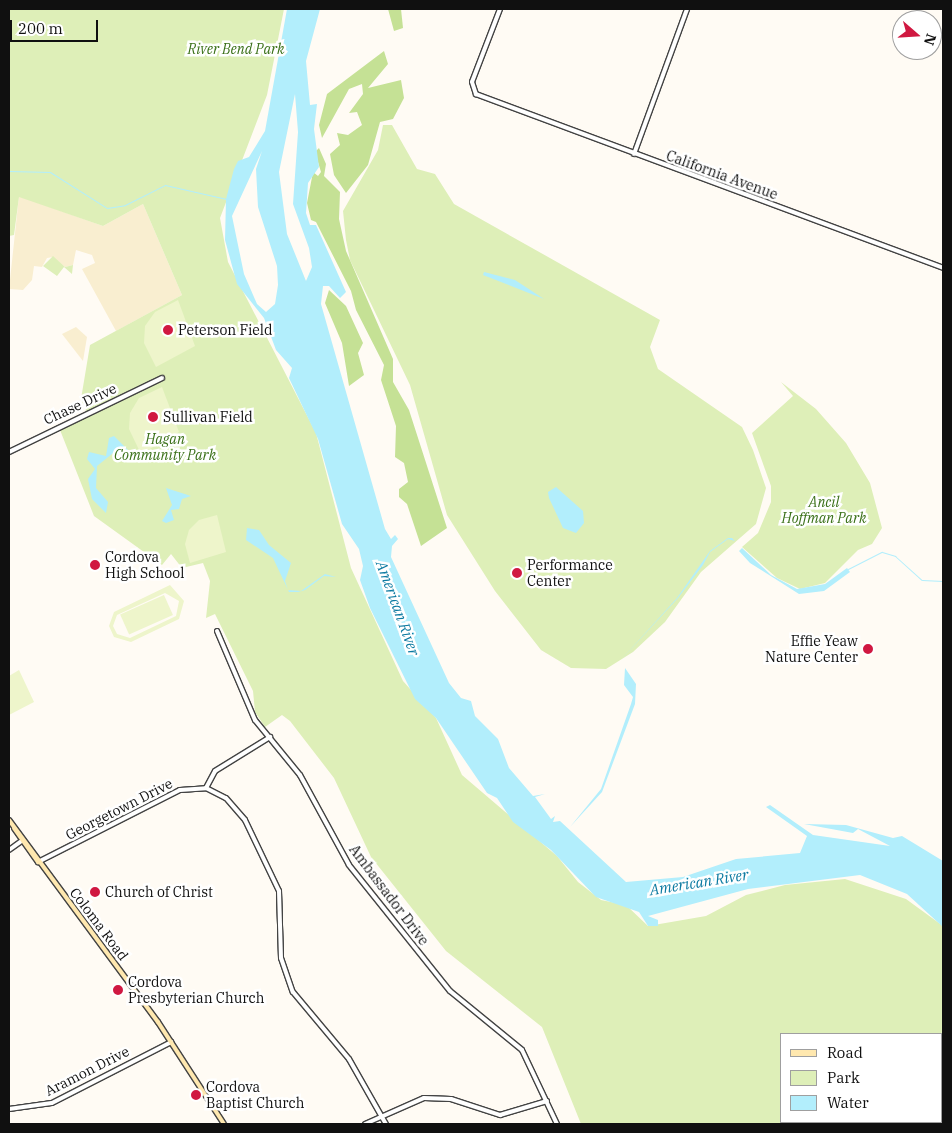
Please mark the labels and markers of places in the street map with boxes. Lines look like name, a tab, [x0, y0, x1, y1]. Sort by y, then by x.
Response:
place label: Peterson Field	[178, 322, 273, 338]
marker: Peterson Field	[162, 324, 174, 336]
place label: Sullivan Field	[163, 409, 253, 425]
marker: Sullivan Field	[147, 411, 159, 423]
place label: Cordova High School	[105, 549, 184, 582]
place label: Performance Center	[527, 557, 613, 590]
marker: Cordova High School	[89, 559, 101, 571]
marker: Performance Center	[511, 567, 523, 579]
place label: Effie Yeaw Nature Center	[765, 633, 858, 666]
marker: Effie Yeaw Nature Center	[862, 643, 874, 655]
place label: Church of Christ	[105, 884, 213, 900]
marker: Church of Christ	[89, 886, 101, 898]
place label: Cordova Presbyterian Church	[128, 974, 264, 1006]
marker: Cordova Presbyterian Church	[112, 984, 124, 996]
place label: Cordova Baptist Church	[206, 1079, 305, 1112]
marker: Cordova Baptist Church	[190, 1089, 202, 1101]

